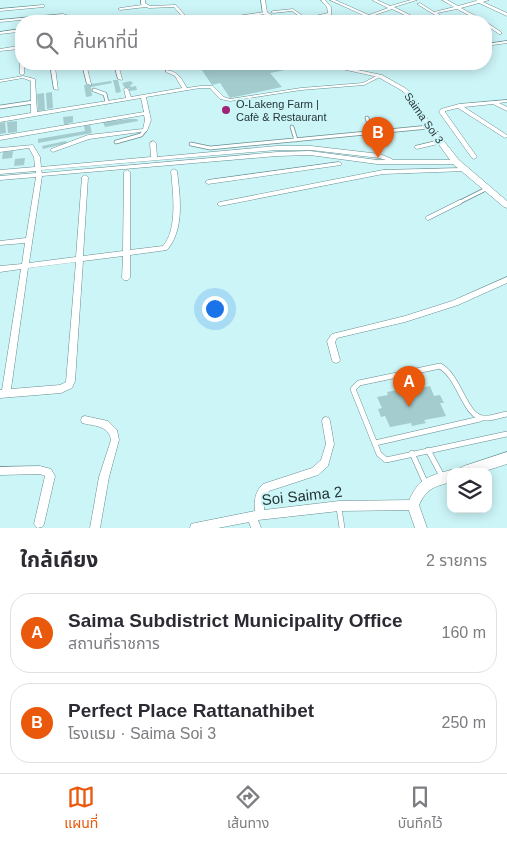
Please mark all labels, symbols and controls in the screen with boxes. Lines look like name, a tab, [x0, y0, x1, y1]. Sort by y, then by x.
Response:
search box	[15, 15, 492, 70]
icon: search	[33, 29, 61, 57]
text: ค้นหาที่นี่	[73, 31, 138, 52]
street label: Saima Soi 3	[402, 90, 446, 146]
place label: O-Lakeng Farm | Cafè & Restaurant	[236, 98, 327, 123]
marker: O-Lakeng Farm | Cafè & Restaurant	[220, 104, 232, 116]
pin: B	[362, 117, 394, 158]
your location	[202, 296, 228, 322]
pin: A	[393, 366, 425, 407]
map controls	[447, 468, 492, 513]
button: layers	[447, 468, 492, 513]
street label: Soi Saima 2	[261, 483, 343, 508]
text: ใกล้เคียง	[20, 548, 98, 571]
text: 2 รายการ	[426, 552, 487, 569]
text: Saima Subdistrict Municipality Office	[68, 610, 403, 631]
text: A	[31, 624, 43, 641]
text: 160 m	[442, 624, 486, 641]
text: สถานที่ราชการ	[68, 635, 160, 652]
text: Perfect Place Rattanathibet	[68, 700, 314, 721]
text: B	[31, 714, 43, 731]
text: 250 m	[442, 714, 486, 731]
text: โรงแรม · Saima Soi 3	[68, 725, 216, 742]
tab: แผนที่	[64, 783, 98, 834]
tab: เส้นทาง	[227, 783, 269, 834]
tab: บันทึกไว้	[398, 783, 443, 834]

